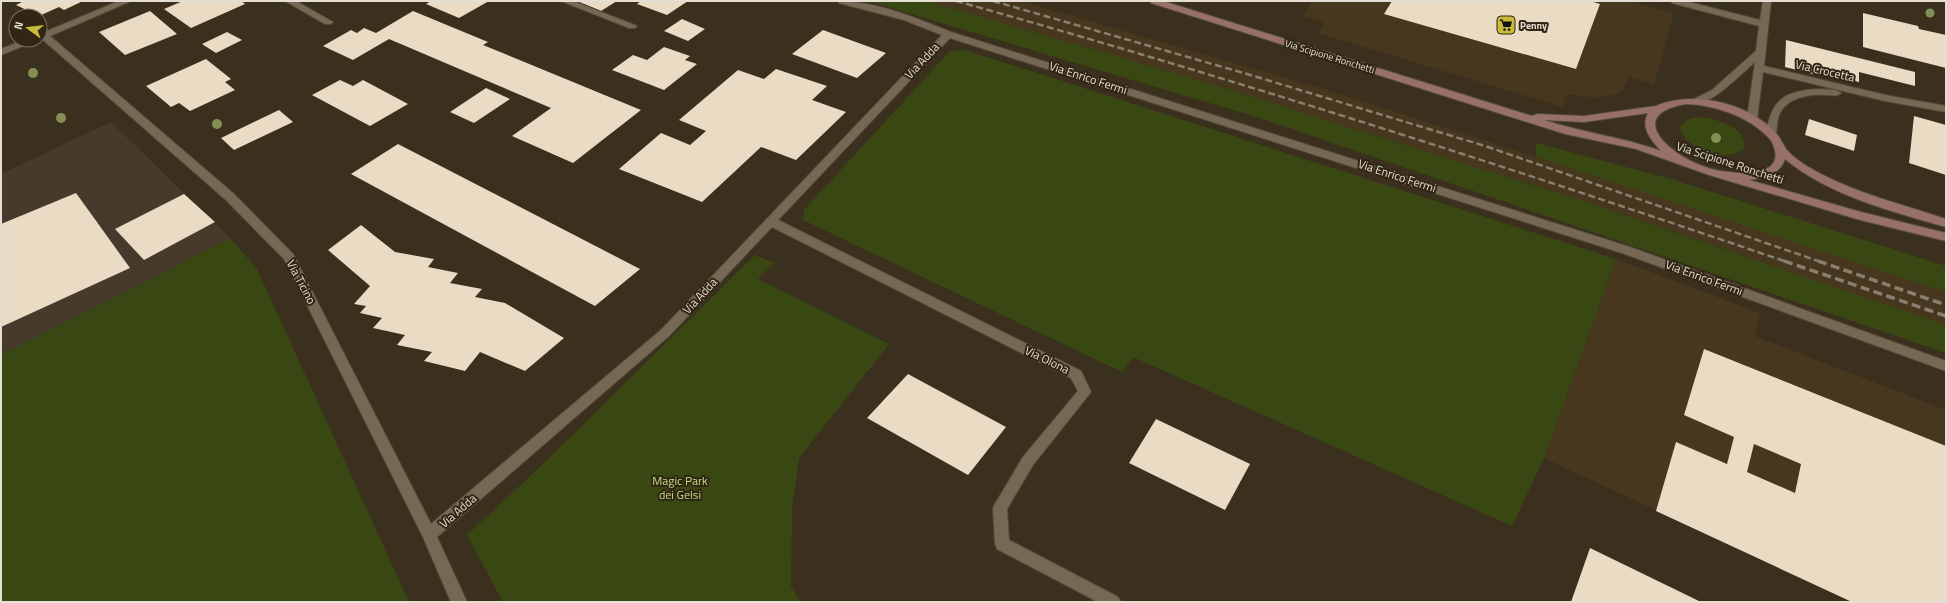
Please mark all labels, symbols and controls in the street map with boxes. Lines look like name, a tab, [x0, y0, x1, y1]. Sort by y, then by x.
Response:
north arrow	[8, 8, 48, 48]
supermarket icon: Penny	[1495, 14, 1517, 36]
place label: Penny	[1520, 18, 1547, 33]
text: N	[10, 20, 27, 31]
street label: Via Scipione Ronchetti	[1283, 36, 1377, 77]
street label: Via Adda	[900, 38, 944, 83]
street label: Via Crocetta	[1793, 54, 1857, 87]
street label: Via Enrico Fermi	[1047, 56, 1130, 99]
street label: Via Scipione Ronchetti	[1674, 136, 1786, 189]
street label: Via Enrico Fermi	[1356, 154, 1439, 197]
street label: Via Enrico Fermi	[1663, 255, 1746, 300]
street label: Via Ticino	[282, 256, 321, 307]
street label: Via Adda	[678, 273, 722, 318]
street label: Via Olona	[1022, 341, 1073, 379]
park label: Magic Park dei Gelsi	[652, 471, 708, 504]
street label: Via Adda	[435, 489, 481, 532]

